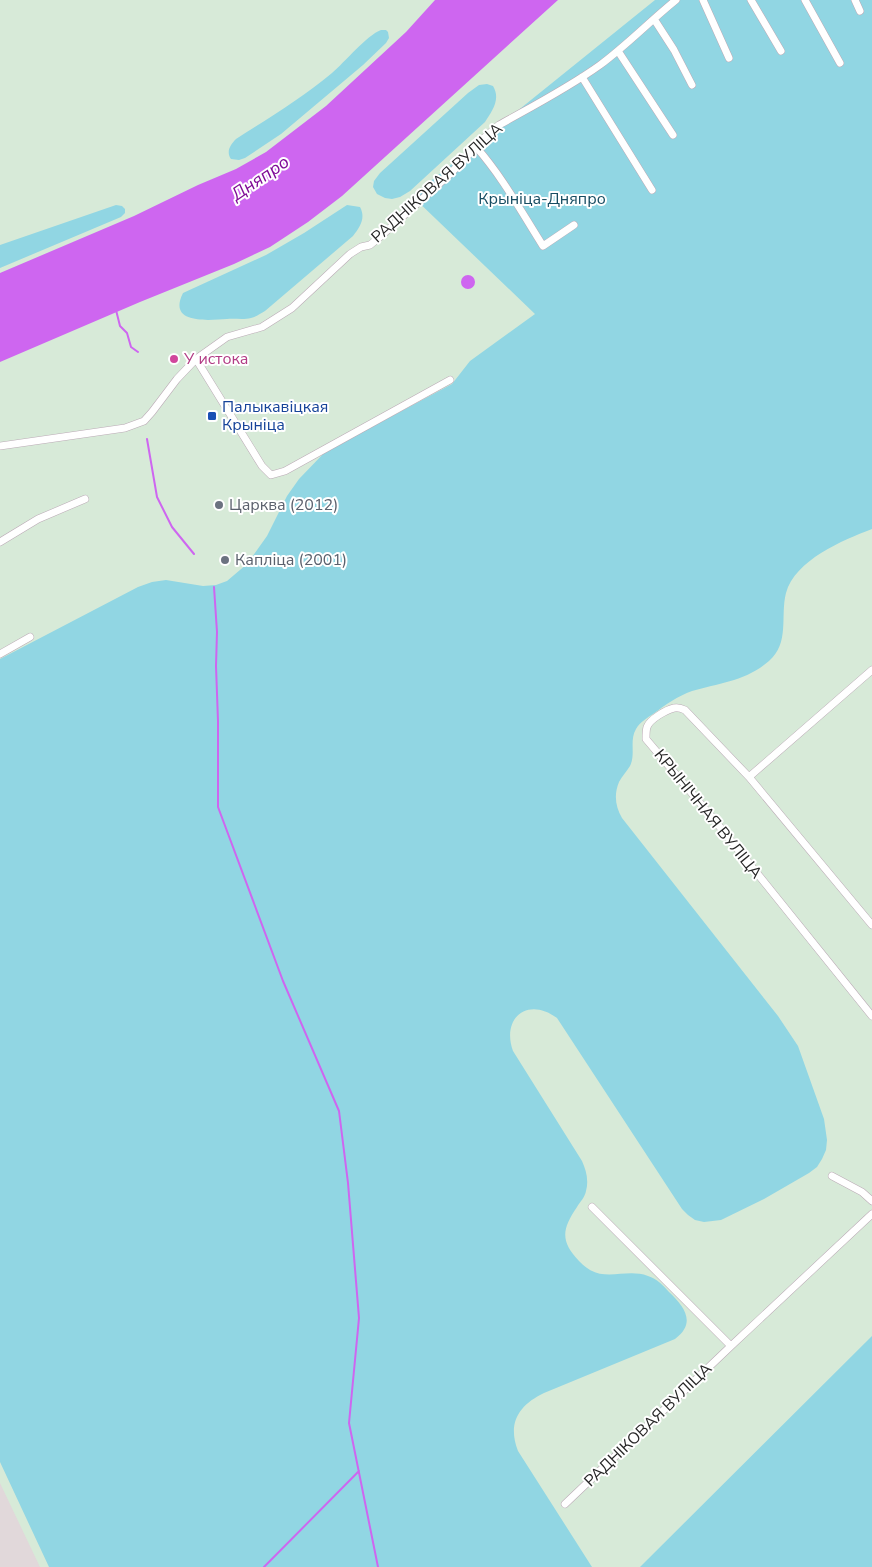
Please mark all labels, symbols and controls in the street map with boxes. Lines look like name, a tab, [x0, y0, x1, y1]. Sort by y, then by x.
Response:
street label: РАДНІКОВАЯ ВУЛІЦА	[367, 118, 508, 248]
water label: Дняпро	[225, 150, 294, 207]
park label: Крыніца-Дняпро	[478, 188, 606, 210]
place label: У истока	[183, 348, 248, 370]
marker: У истока	[168, 353, 180, 365]
place label: Палыкавіцкая Крыніца	[222, 396, 328, 436]
marker: Палыкавіцкая Крыніца	[206, 410, 218, 422]
place label: Царква (2012)	[229, 494, 338, 516]
marker: Царква (2012)	[213, 499, 225, 511]
place label: Капліца (2001)	[235, 549, 347, 571]
marker: Капліца (2001)	[219, 554, 231, 566]
street label: КРЫНІЧНАЯ ВУЛІЦА	[649, 745, 767, 884]
street label: РАДНІКОВАЯ ВУЛІЦА	[579, 1358, 717, 1492]

